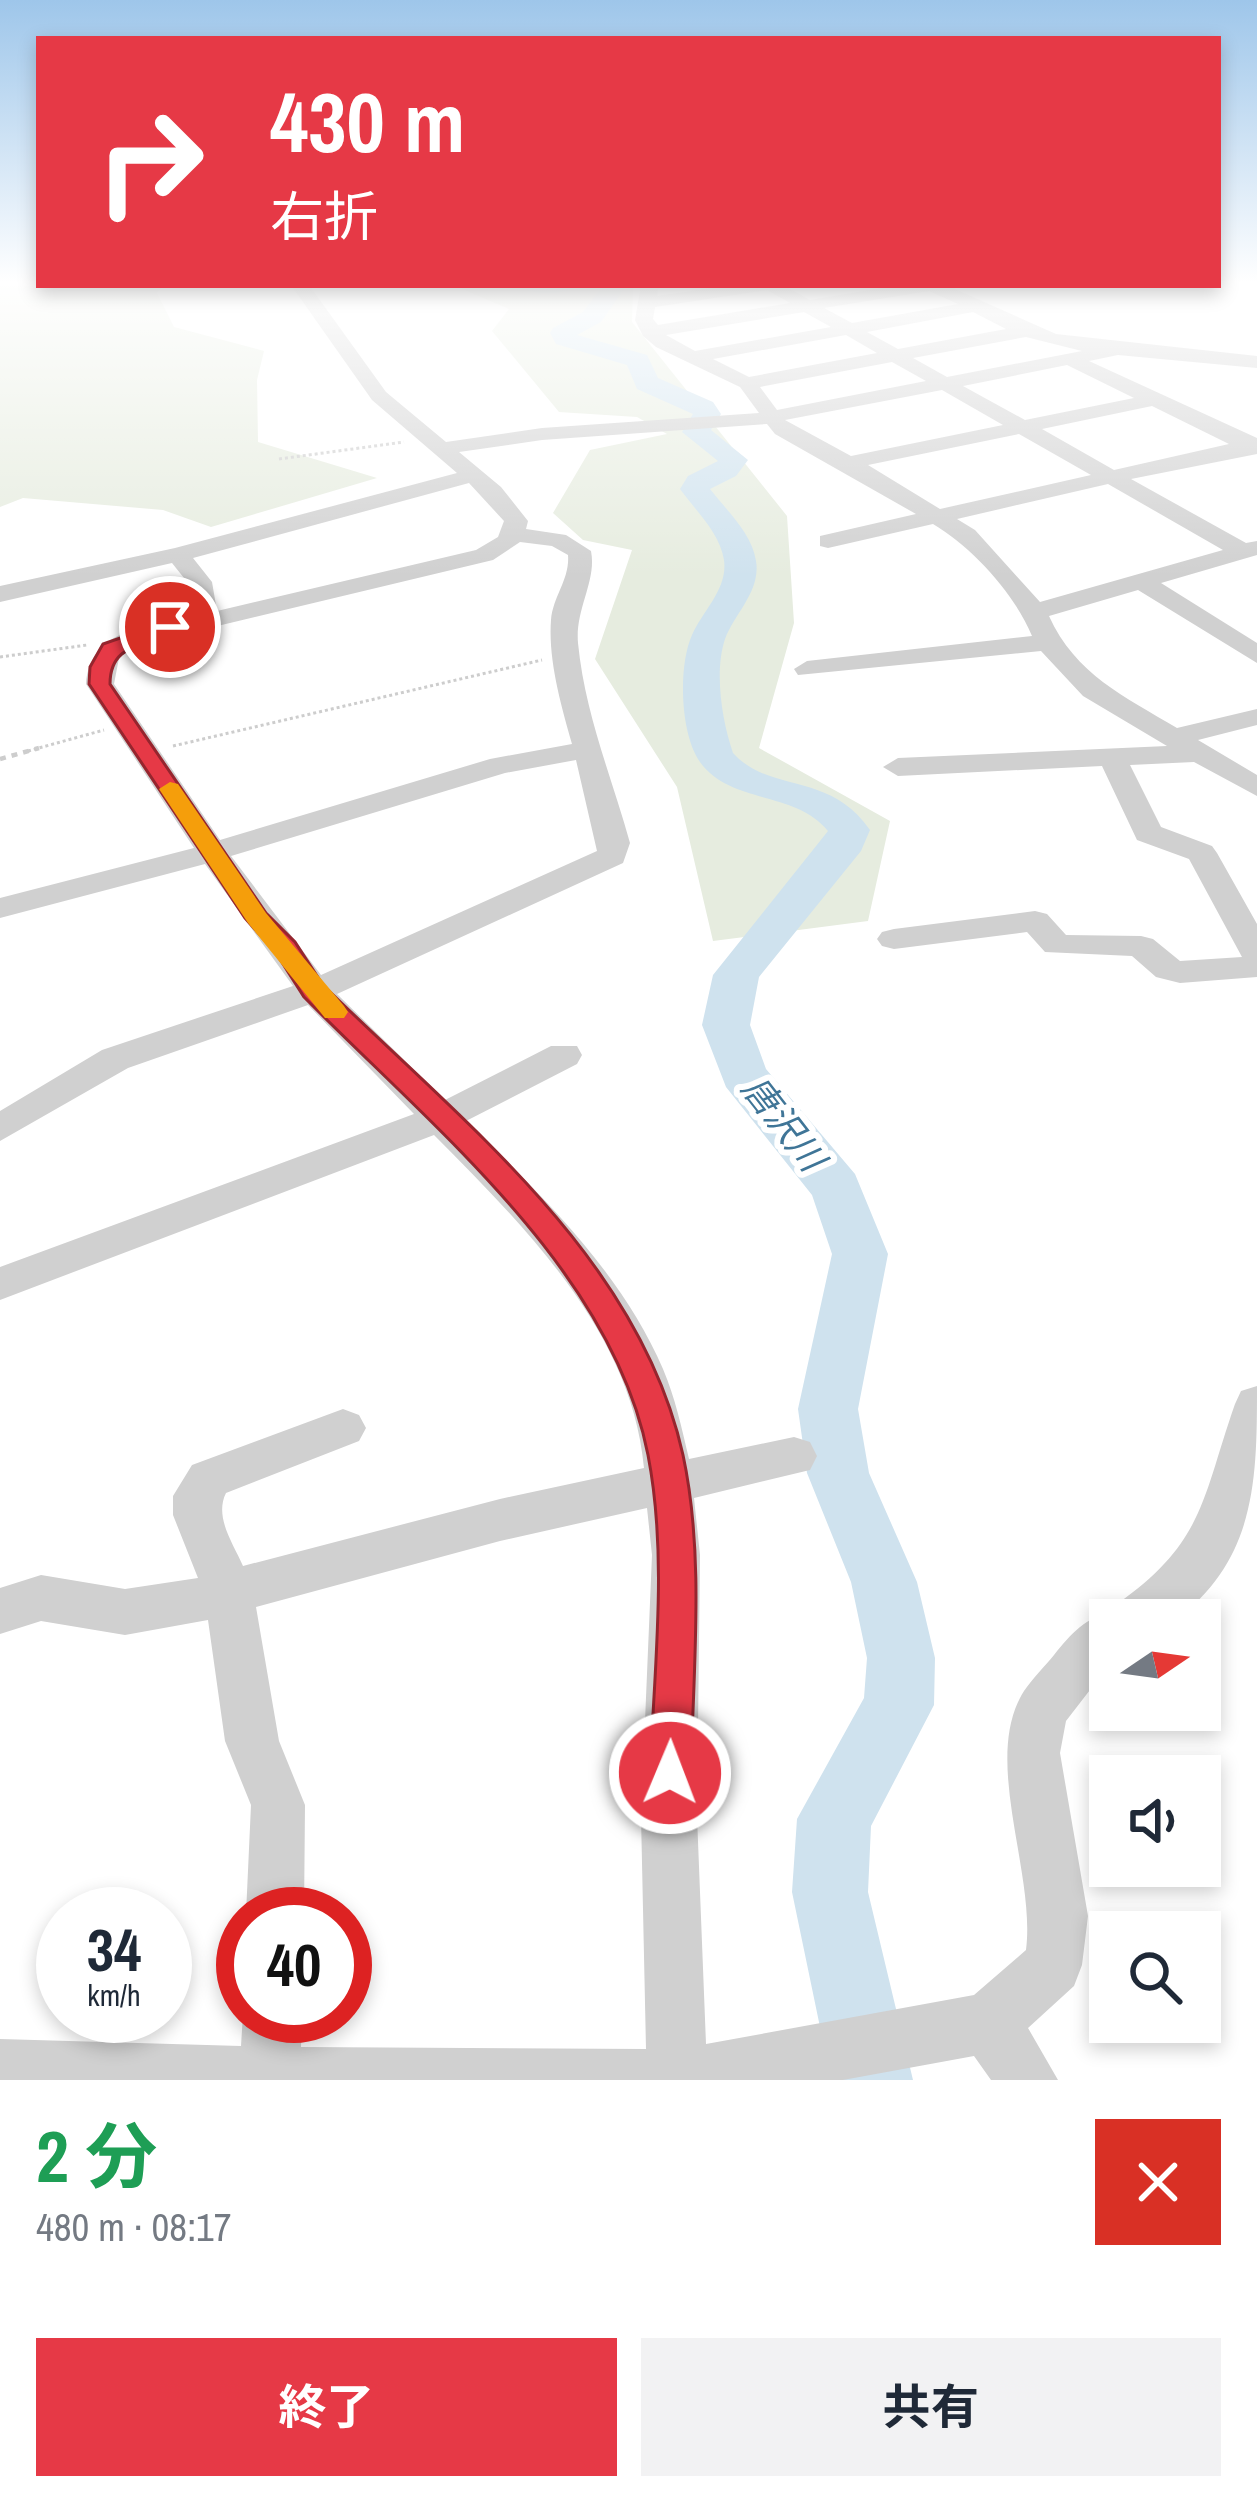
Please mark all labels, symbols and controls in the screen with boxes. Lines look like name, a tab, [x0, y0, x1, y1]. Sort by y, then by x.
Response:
text: 430 m	[270, 65, 465, 178]
icon: right	[72, 84, 228, 240]
text: 右折	[270, 180, 378, 253]
pin	[119, 576, 221, 678]
icon: arrive	[137, 594, 203, 660]
water label: 唐沢川	[732, 1066, 839, 1183]
north arrow	[1089, 1599, 1221, 1731]
map controls	[1089, 1599, 1221, 2043]
position arrow	[607, 1710, 733, 1836]
button: sound	[1089, 1755, 1221, 1887]
speed limit sign: 40	[216, 1887, 372, 2043]
text: 34	[87, 1909, 141, 1990]
button: search	[1089, 1911, 1221, 2043]
text: km/h	[87, 1975, 141, 2015]
text: 2 分	[36, 2107, 157, 2204]
button: close	[1095, 2119, 1221, 2245]
text: 480 m · 08:17	[36, 2201, 232, 2253]
button: 終了	[36, 2338, 617, 2476]
button: 共有	[641, 2338, 1221, 2476]

